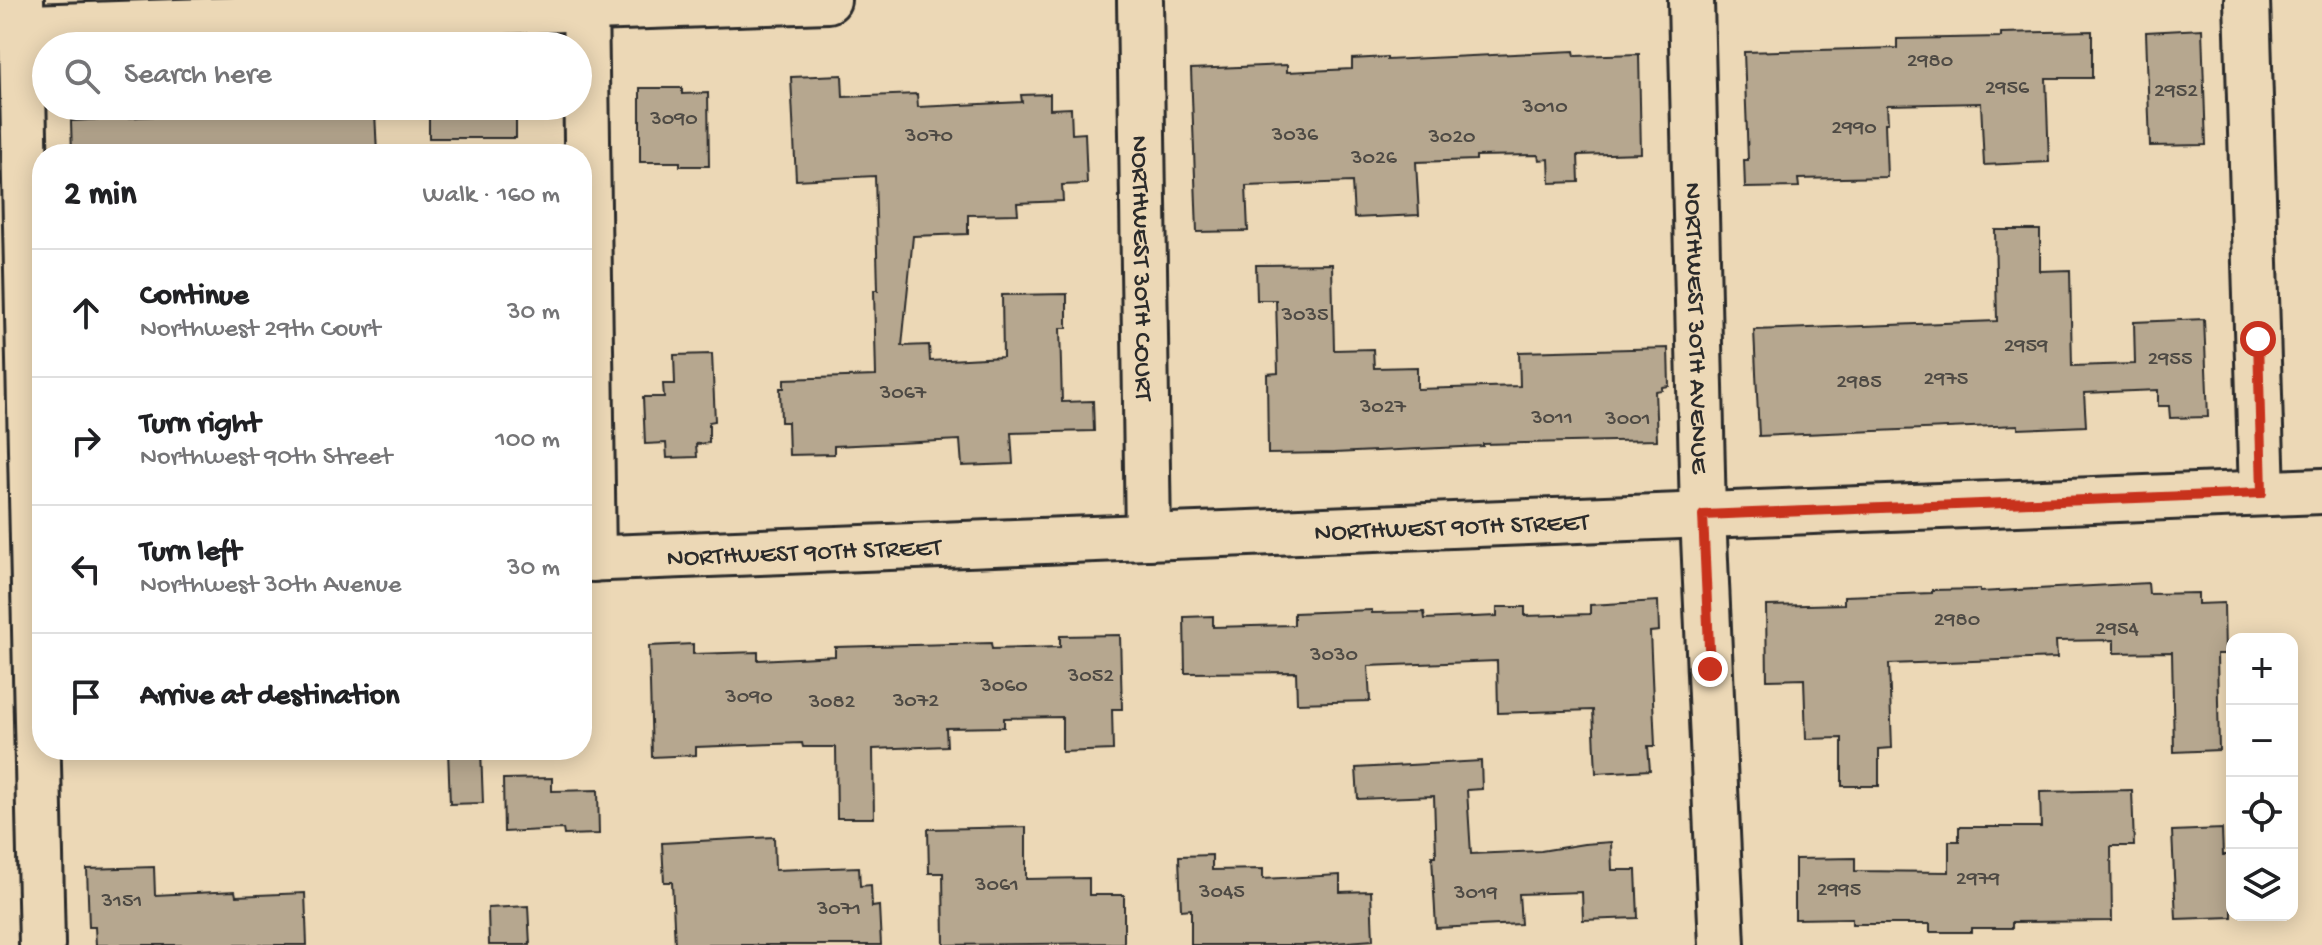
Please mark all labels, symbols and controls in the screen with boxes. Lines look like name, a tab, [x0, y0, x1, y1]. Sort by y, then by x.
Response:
search box	[32, 32, 592, 120]
house number: 2980	[1907, 49, 1953, 75]
icon: search	[60, 54, 104, 98]
text: Search here	[124, 59, 272, 94]
house number: 2956	[1985, 76, 2030, 102]
house number: 2952	[2154, 79, 2198, 105]
house number: 3010	[1521, 95, 1568, 121]
house number: 3090	[649, 107, 698, 133]
house number: 2990	[1831, 116, 1877, 142]
house number: 3036	[1271, 123, 1319, 149]
house number: 3070	[904, 124, 953, 150]
house number: 3020	[1427, 125, 1476, 151]
street label: NORTHWEST 30TH COURT	[1122, 135, 1157, 402]
house number: 3026	[1350, 146, 1398, 172]
text: 2 min	[64, 176, 136, 216]
text: Walk · 160 m	[423, 181, 560, 212]
street label: NORTHWEST 30TH AVENUE	[1675, 182, 1713, 475]
text: Continue	[140, 280, 249, 315]
icon: ahead	[64, 291, 108, 335]
text: 30 m	[507, 298, 560, 329]
house number: 3035	[1281, 303, 1328, 329]
text: Northwest 29th Court	[140, 315, 380, 346]
route start	[2240, 321, 2276, 357]
house number: 2959	[2004, 334, 2048, 360]
house number: 2955	[2148, 347, 2192, 373]
house number: 2975	[1924, 367, 1968, 393]
house number: 2985	[1836, 370, 1882, 396]
house number: 3067	[879, 381, 927, 407]
house number: 3027	[1359, 395, 1407, 421]
house number: 3011	[1530, 406, 1573, 432]
house number: 3001	[1604, 407, 1651, 433]
text: Turn right	[140, 408, 260, 443]
icon: right	[64, 419, 108, 463]
text: 100 m	[495, 426, 560, 457]
text: Northwest 90th Street	[140, 443, 392, 474]
street label: NORTHWEST 90TH STREET	[1314, 509, 1590, 550]
street label: NORTHWEST 90TH STREET	[666, 534, 943, 576]
text: Turn left	[140, 536, 241, 571]
icon: left	[64, 547, 108, 591]
text: 30 m	[507, 554, 560, 585]
text: Northwest 30th Avenue	[140, 571, 401, 602]
house number: 2980	[1934, 608, 1980, 634]
house number: 2954	[2095, 617, 2139, 643]
map controls	[2226, 633, 2298, 921]
button: +	[2226, 633, 2298, 705]
house number: 3030	[1309, 643, 1358, 669]
route end	[1692, 651, 1728, 687]
house number: 3052	[1067, 664, 1114, 690]
house number: 3060	[979, 674, 1028, 700]
icon: arrive	[64, 675, 108, 719]
text: Arrive at destination	[140, 680, 400, 715]
house number: 3090	[724, 685, 773, 711]
house number: 3072	[892, 689, 939, 715]
house number: 3082	[808, 690, 856, 716]
button: −	[2226, 705, 2298, 777]
button: locate	[2226, 777, 2298, 849]
button: layers	[2226, 849, 2298, 921]
house number: 2979	[1956, 867, 2000, 893]
house number: 3061	[974, 873, 1019, 899]
house number: 2995	[1817, 878, 1861, 904]
house number: 3045	[1198, 880, 1245, 906]
house number: 3019	[1453, 881, 1498, 907]
house number: 3151	[101, 889, 142, 915]
house number: 3071	[816, 897, 861, 923]

